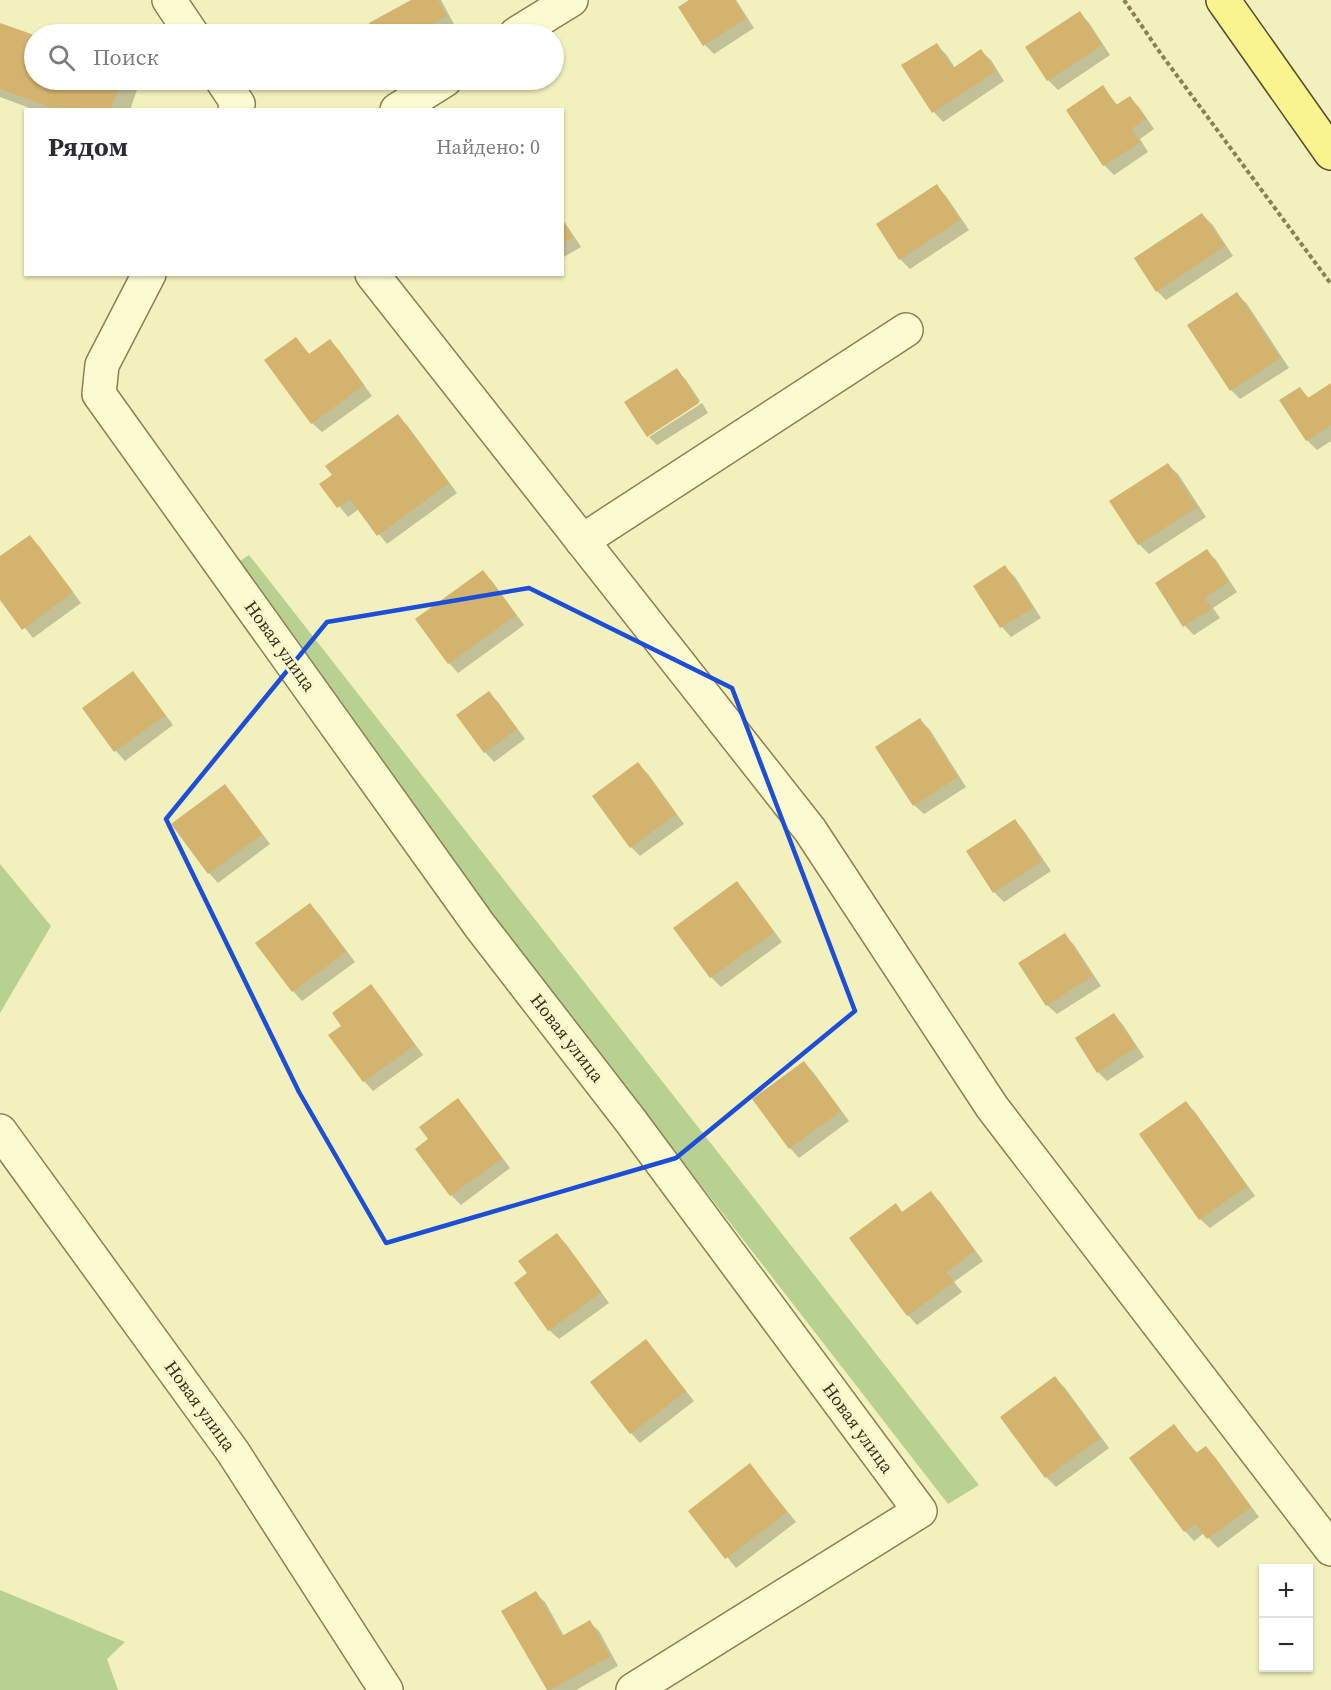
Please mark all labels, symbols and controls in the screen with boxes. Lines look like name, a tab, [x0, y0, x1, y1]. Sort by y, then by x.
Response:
search box	[24, 24, 564, 90]
icon: search	[45, 41, 78, 74]
text: Поиск	[93, 42, 159, 72]
text: Рядом	[48, 129, 128, 165]
text: Найдено: 0	[436, 133, 540, 161]
street label: Новая улица	[239, 595, 322, 697]
street label: Новая улица	[525, 988, 611, 1088]
street label: Новая улица	[159, 1355, 242, 1457]
street label: Новая улица	[817, 1377, 900, 1479]
map controls	[1259, 1564, 1313, 1672]
button: +	[1259, 1564, 1313, 1618]
button: −	[1259, 1618, 1313, 1672]

